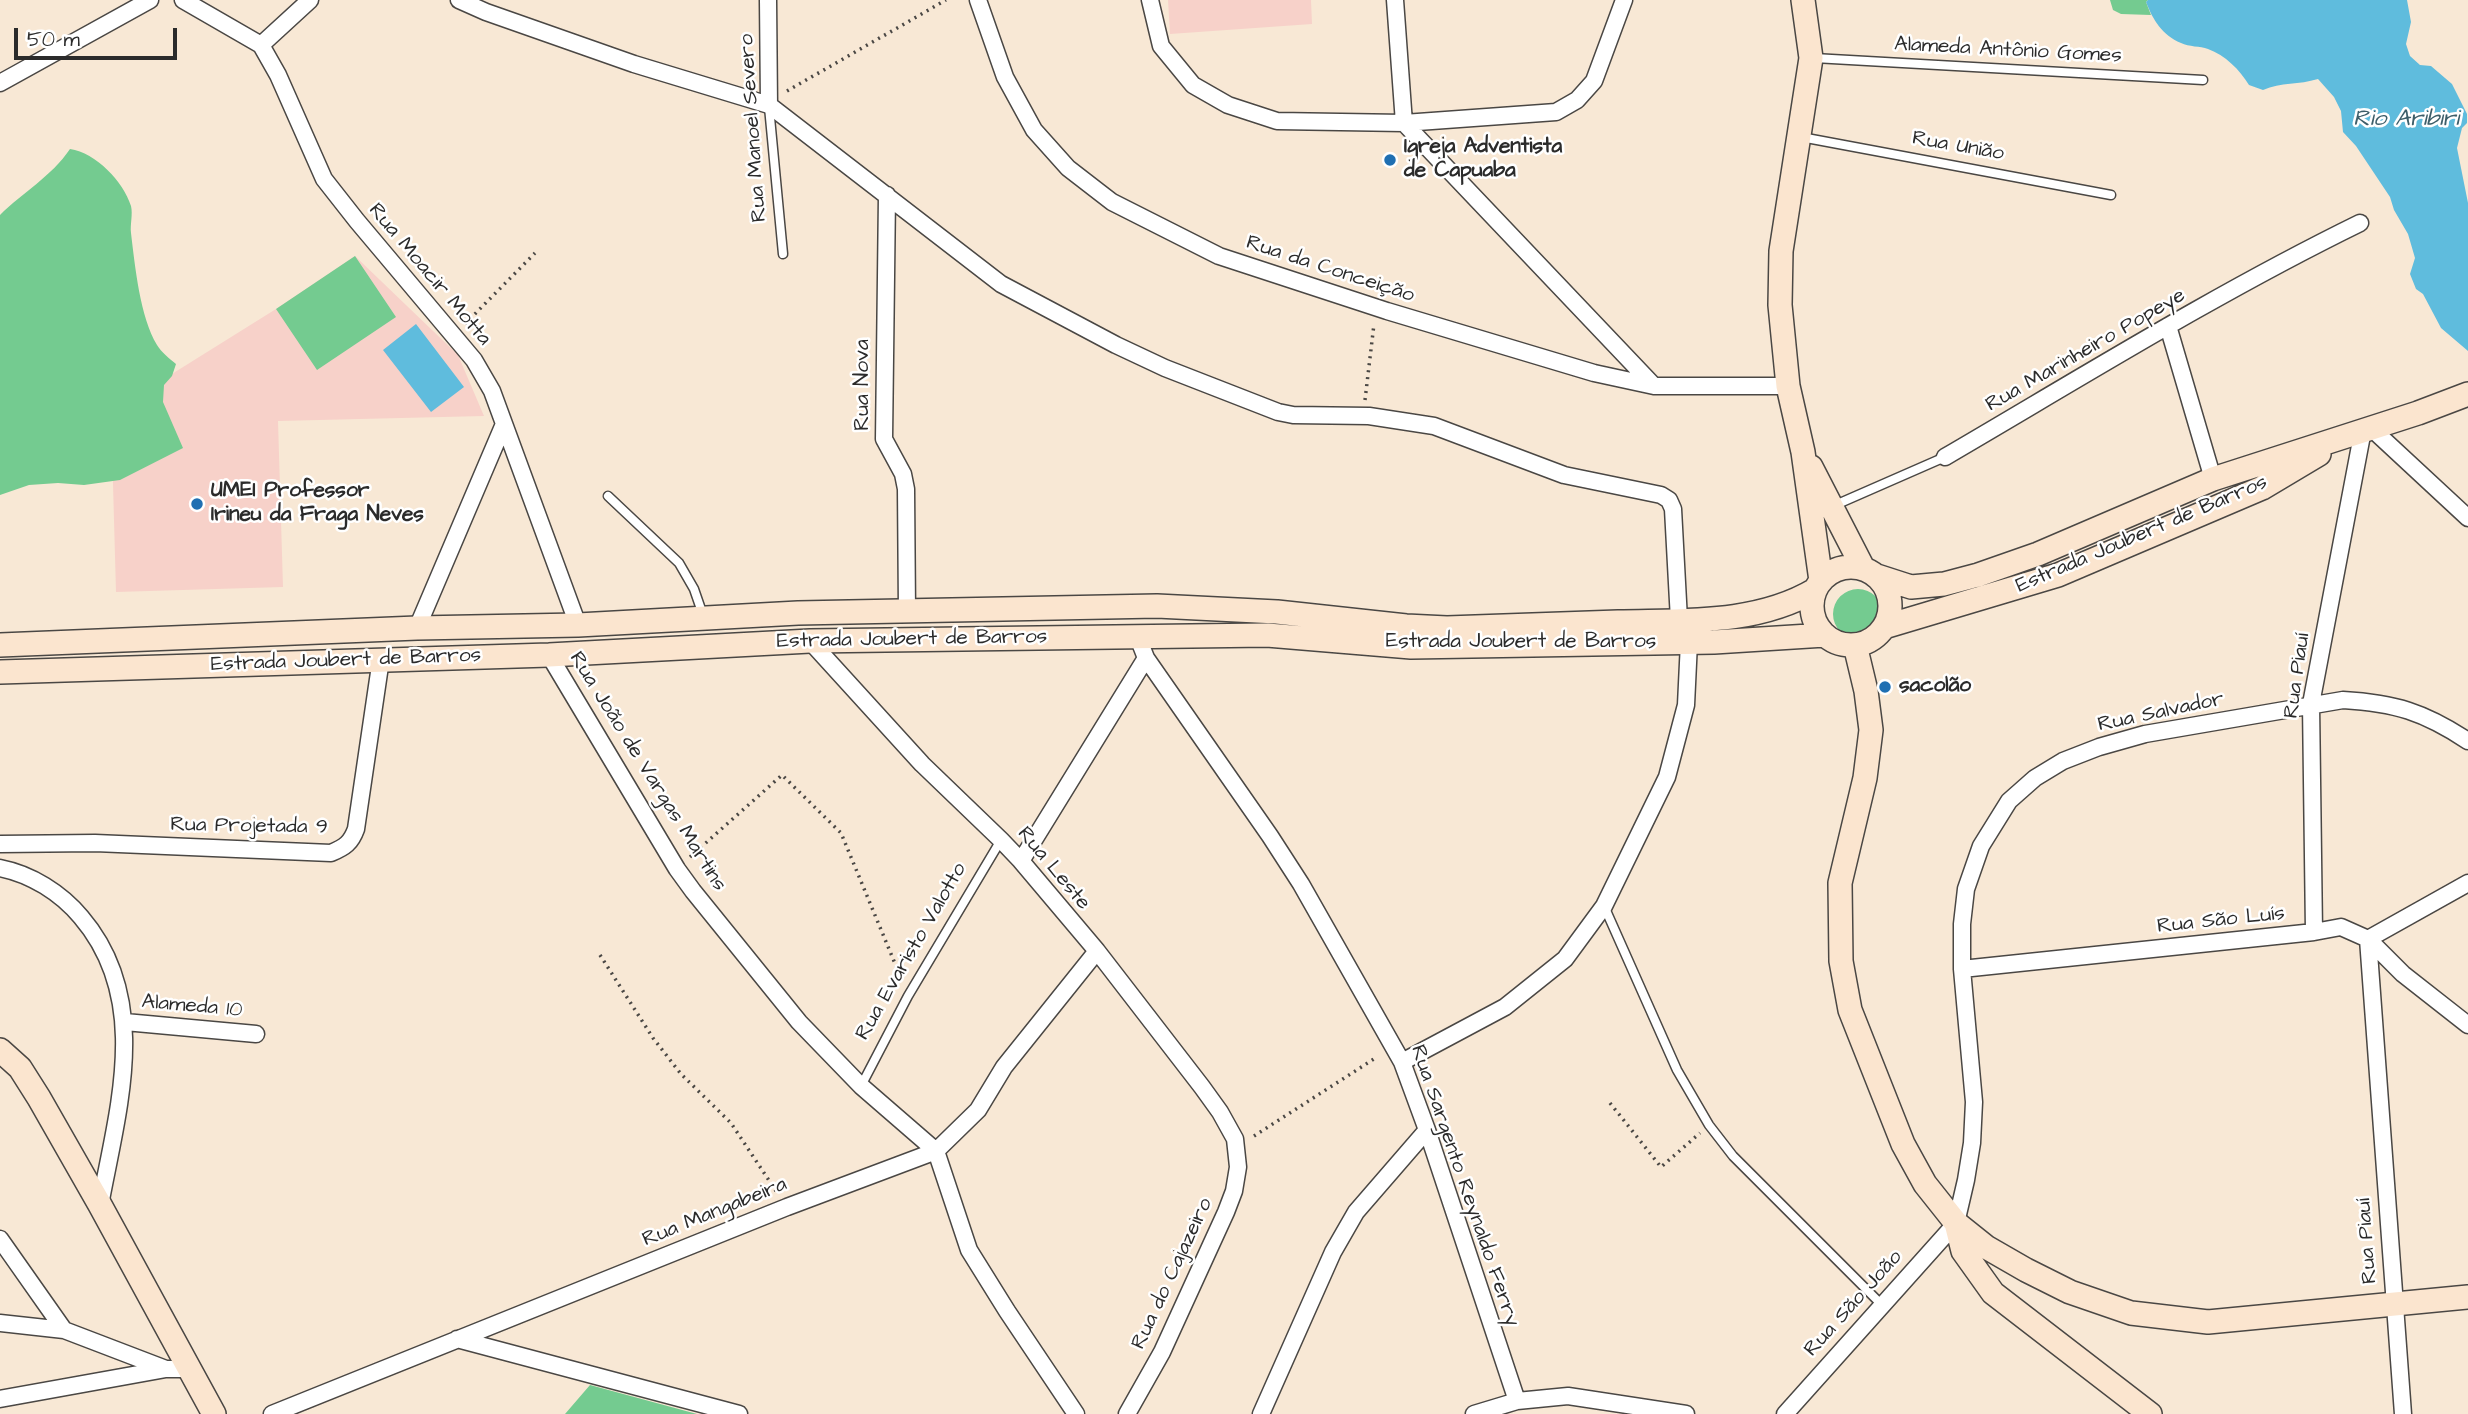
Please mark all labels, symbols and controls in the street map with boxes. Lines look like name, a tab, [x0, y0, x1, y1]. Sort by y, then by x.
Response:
scale bar	[18, 14, 180, 58]
text: 50 m	[27, 25, 80, 54]
street label: Alameda Antônio Gomes	[1894, 32, 2122, 70]
street label: Rua Manoel Severo	[735, 33, 773, 223]
water label: Rio Aribiri	[2353, 106, 2459, 134]
street label: Rua União	[1910, 127, 2006, 167]
place label: Igreja Adventista de Capuaba	[1404, 135, 1562, 185]
marker: Igreja Adventista de Capuaba	[1382, 152, 1398, 168]
street label: Rua Moacir Motta	[362, 199, 496, 351]
street label: Rua da Conceição	[1243, 231, 1417, 309]
street label: Rua Marinheiro Popeye	[1982, 284, 2190, 418]
street label: Rua Nova	[851, 339, 877, 431]
street label: Estrada Joubert de Barros	[2013, 471, 2271, 599]
place label: UMEI Professor Irineu da Fraga Neves	[211, 479, 424, 529]
marker: UMEI Professor Irineu da Fraga Neves	[189, 496, 205, 512]
street label: Estrada Joubert de Barros	[777, 625, 1047, 655]
street label: Estrada Joubert de Barros	[1386, 630, 1656, 656]
street label: Rua Piauí	[2280, 632, 2316, 720]
street label: Estrada Joubert de Barros	[210, 644, 482, 678]
street label: Rua João de Vargas Martins	[563, 648, 731, 896]
place label: sacolão	[1899, 674, 1971, 700]
marker: sacolão	[1877, 679, 1893, 695]
street label: Rua Salvador	[2096, 687, 2226, 739]
street label: Rua Projetada 9	[170, 813, 328, 841]
street label: Rua Leste	[1011, 822, 1095, 916]
street label: Rua Evaristo Valotto	[851, 859, 973, 1045]
street label: Rua São Luís	[2156, 902, 2286, 940]
street label: Alameda 10	[141, 990, 243, 1024]
street label: Rua Sargento Reynaldo Ferry	[1404, 1042, 1524, 1330]
street label: Rua Mangabeira	[639, 1173, 791, 1253]
street label: Rua do Cajazeiro	[1127, 1194, 1219, 1354]
street label: Rua Piauí	[2352, 1197, 2384, 1285]
street label: Rua São João	[1800, 1246, 1908, 1362]

